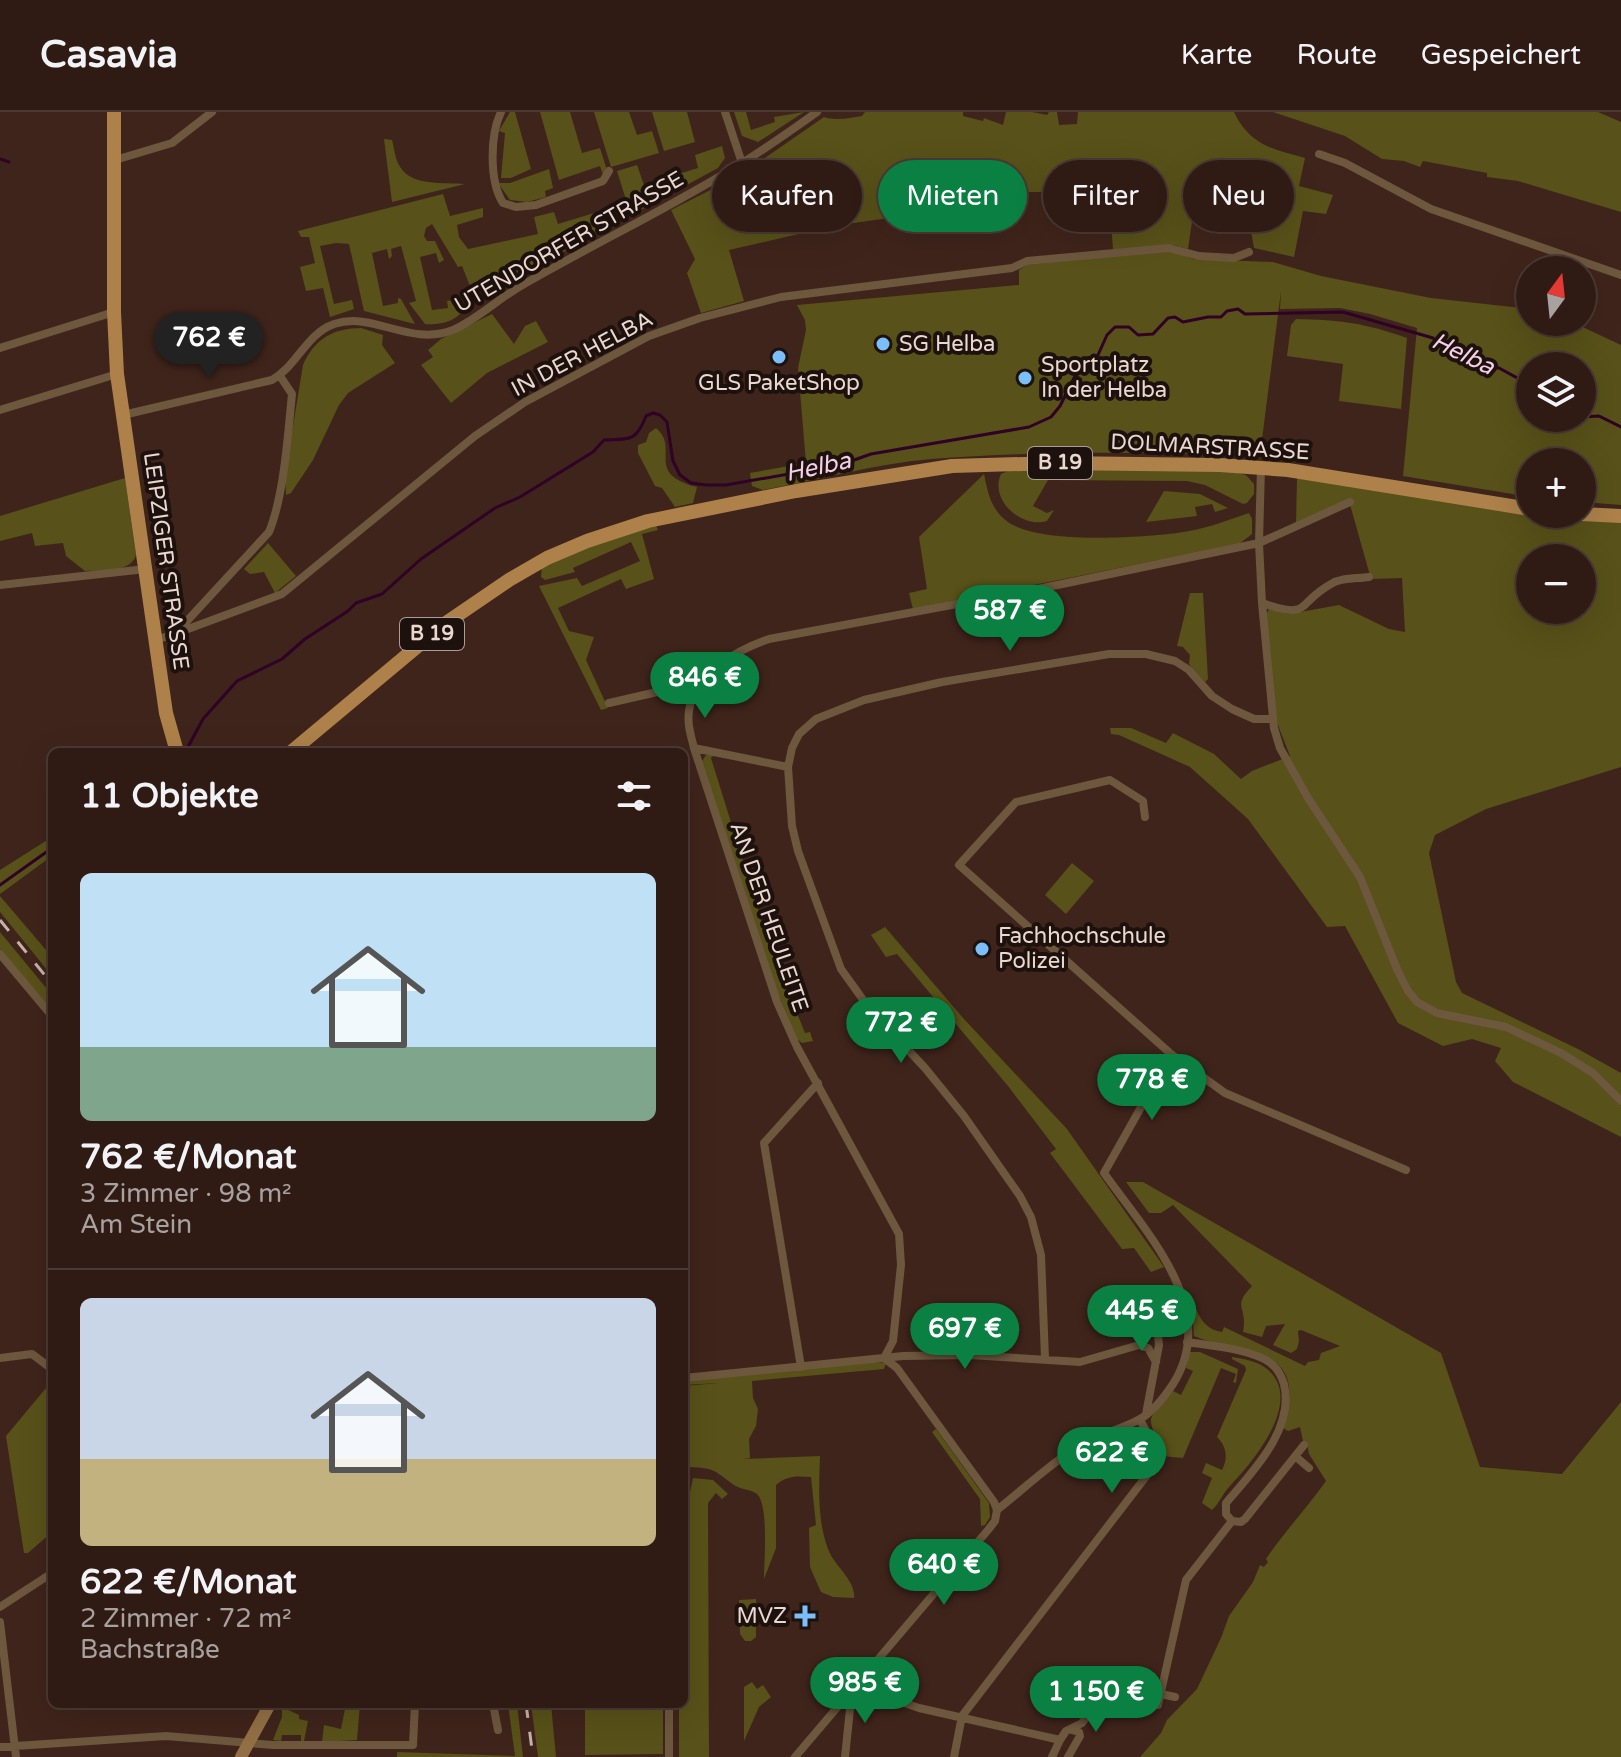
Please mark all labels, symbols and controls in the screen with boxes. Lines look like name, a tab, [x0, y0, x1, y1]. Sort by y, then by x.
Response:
text: Casavia	[40, 32, 178, 78]
text: Karte	[1181, 38, 1252, 72]
text: Route	[1296, 38, 1377, 72]
text: Gespeichert	[1421, 38, 1581, 72]
chip: Kaufen	[712, 160, 862, 232]
chip: Mieten	[878, 160, 1027, 232]
chip: Filter	[1043, 160, 1167, 232]
chip: Neu	[1183, 160, 1294, 232]
street label: UTENDORFER STRASSE	[450, 166, 688, 318]
north arrow	[1516, 256, 1596, 336]
map controls	[1516, 256, 1596, 624]
street label: IN DER HELBA	[507, 306, 657, 402]
pin: 762 €	[153, 312, 265, 380]
text: 762 €	[172, 322, 246, 353]
water label: Helba	[1427, 327, 1499, 382]
place label: SG Helba	[899, 331, 995, 357]
marker: SG Helba	[874, 335, 892, 353]
marker: GLS PaketShop	[770, 348, 788, 366]
place label: Sportplatz In der Helba	[1041, 352, 1167, 403]
button: layers	[1516, 352, 1596, 432]
marker: Sportplatz In der Helba	[1016, 369, 1034, 387]
place label: GLS PaketShop	[698, 370, 860, 396]
street label: DOLMARSTRASSE	[1110, 429, 1310, 465]
water label: Helba	[783, 446, 854, 488]
road number: B 19	[1028, 447, 1092, 479]
button: +	[1516, 448, 1596, 528]
street label: LEIPZIGER STRASSE	[138, 451, 194, 671]
button: −	[1516, 544, 1596, 624]
pin: 587 €	[954, 585, 1066, 653]
text: 587 €	[973, 595, 1047, 626]
road number: B 19	[400, 618, 464, 650]
pin: 846 €	[649, 652, 761, 720]
text: 846 €	[668, 662, 742, 693]
icon: filters	[612, 774, 656, 818]
text: 11 Objekte	[80, 776, 259, 817]
street label: AN DER HEULEITE	[724, 818, 814, 1016]
place label: Fachhochschule Polizei	[998, 923, 1166, 974]
icon: home	[296, 925, 440, 1069]
marker: Fachhochschule Polizei	[973, 940, 991, 958]
pin: 772 €	[845, 997, 957, 1065]
text: 772 €	[864, 1007, 938, 1038]
pin: 778 €	[1096, 1054, 1208, 1122]
text: 778 €	[1115, 1064, 1189, 1095]
text: 762 €/Monat	[80, 1137, 297, 1178]
text: 3 Zimmer · 98 m²	[80, 1178, 292, 1209]
text: Am Stein	[80, 1209, 192, 1240]
pin: 445 €	[1086, 1285, 1198, 1353]
text: 445 €	[1105, 1295, 1179, 1326]
pin: 697 €	[909, 1303, 1021, 1371]
text: 697 €	[928, 1313, 1002, 1344]
icon: home	[296, 1350, 440, 1494]
pin: 622 €	[1056, 1427, 1168, 1495]
text: 622 €	[1075, 1437, 1149, 1468]
pin: 640 €	[888, 1539, 1000, 1607]
text: 640 €	[907, 1549, 981, 1580]
text: 622 €/Monat	[80, 1562, 297, 1603]
text: 2 Zimmer · 72 m²	[80, 1603, 292, 1634]
place label: MVZ	[736, 1603, 787, 1629]
marker: MVZ	[794, 1605, 816, 1627]
text: Bachstraße	[80, 1634, 220, 1665]
pin: 985 €	[809, 1657, 921, 1725]
pin: 1 150 €	[1022, 1666, 1170, 1734]
text: 985 €	[828, 1667, 902, 1698]
text: 1 150 €	[1048, 1676, 1144, 1707]

